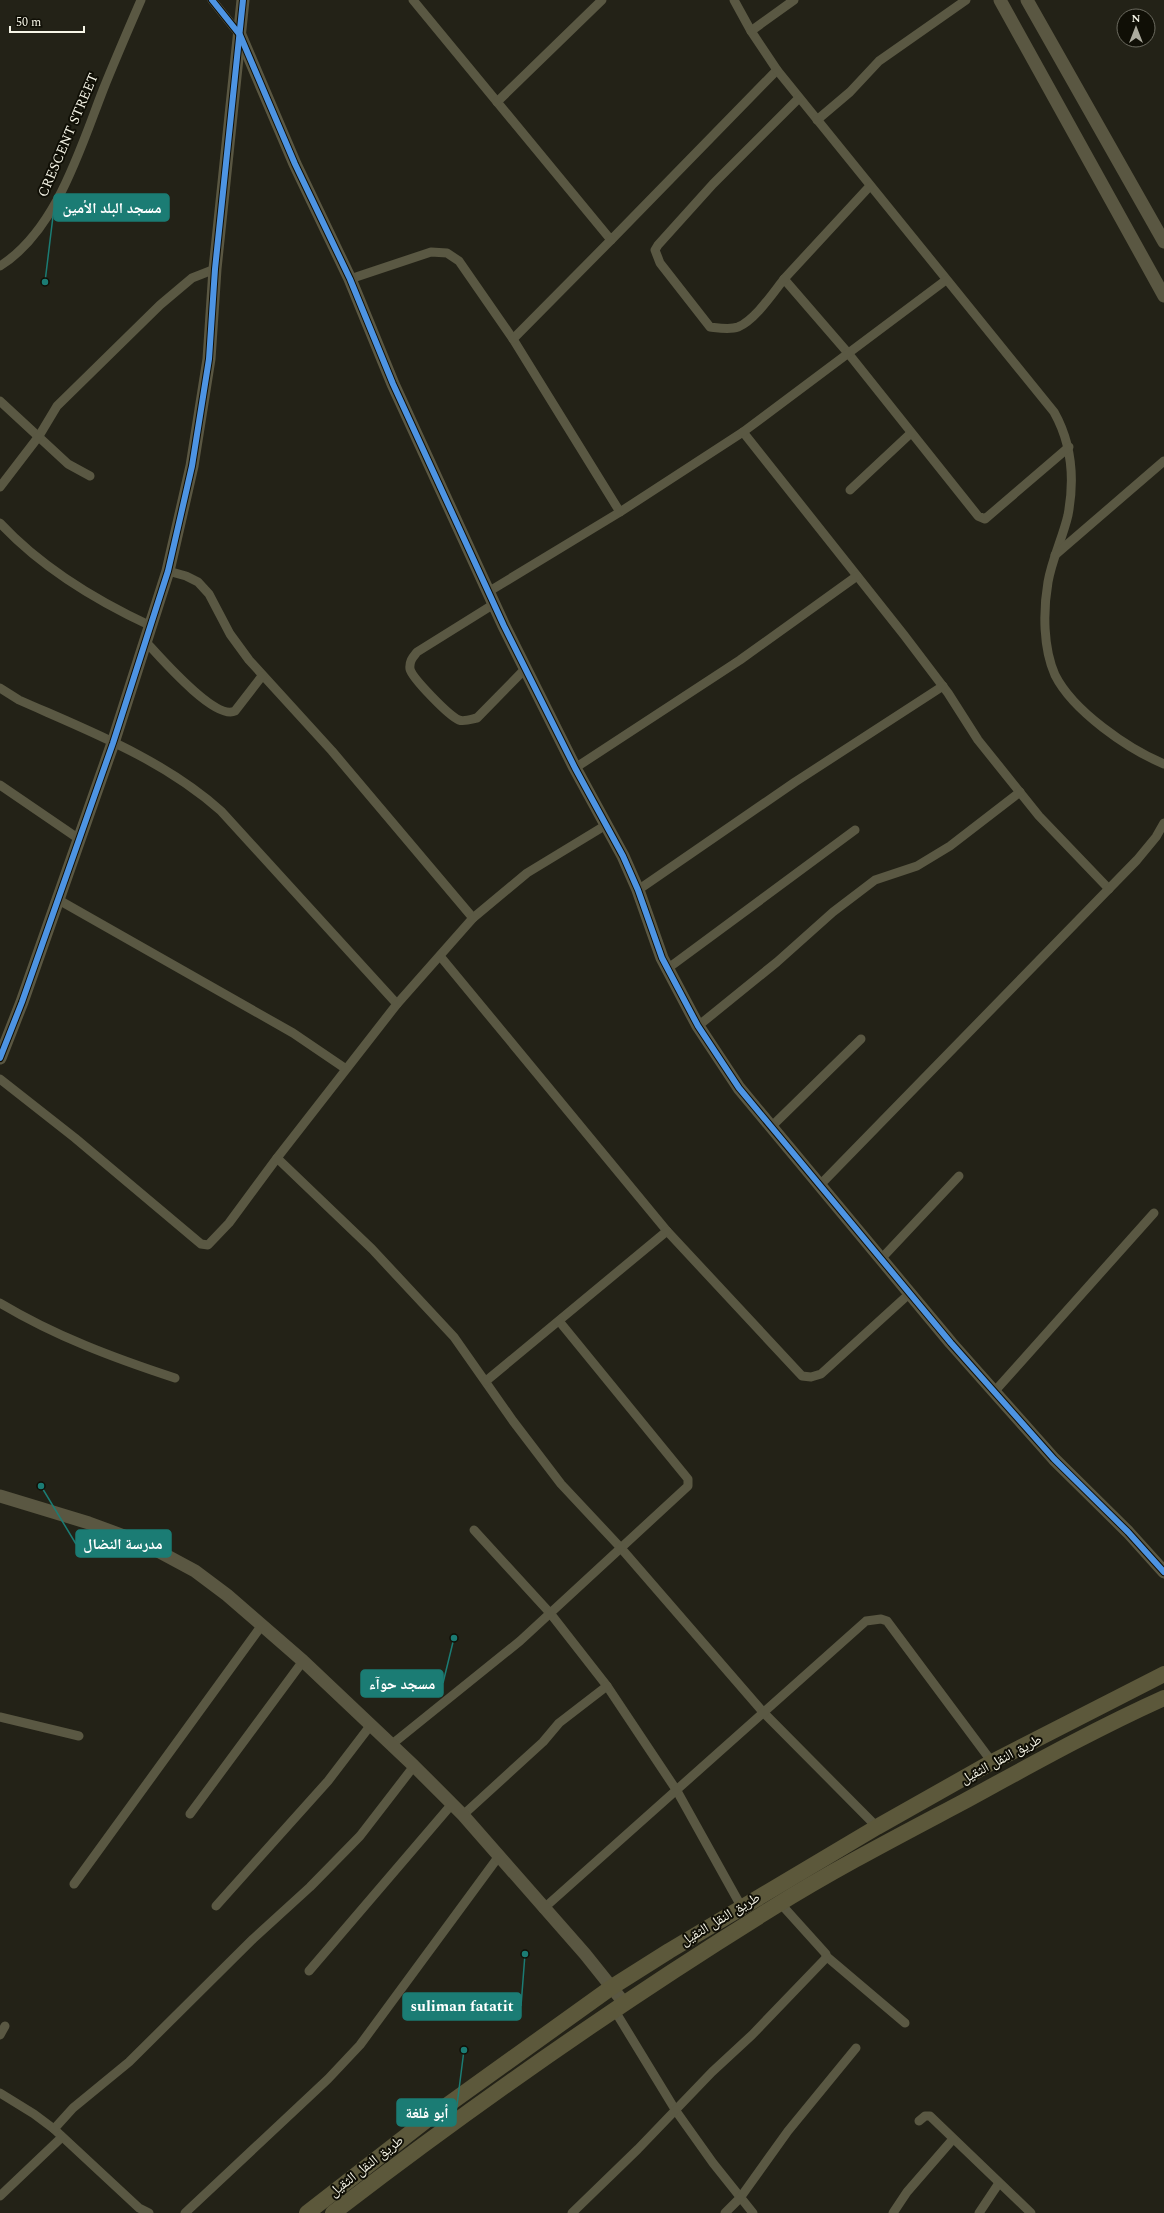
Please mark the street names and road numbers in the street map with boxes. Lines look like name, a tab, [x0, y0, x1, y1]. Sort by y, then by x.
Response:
street label: CRESCENT STREET	[32, 70, 104, 200]
street label: طريق النقل الثقيل	[956, 1729, 1046, 1789]
street label: طريق النقل الثقيل	[676, 1887, 764, 1951]
street label: طريق النقل الثقيل	[324, 2130, 408, 2202]

